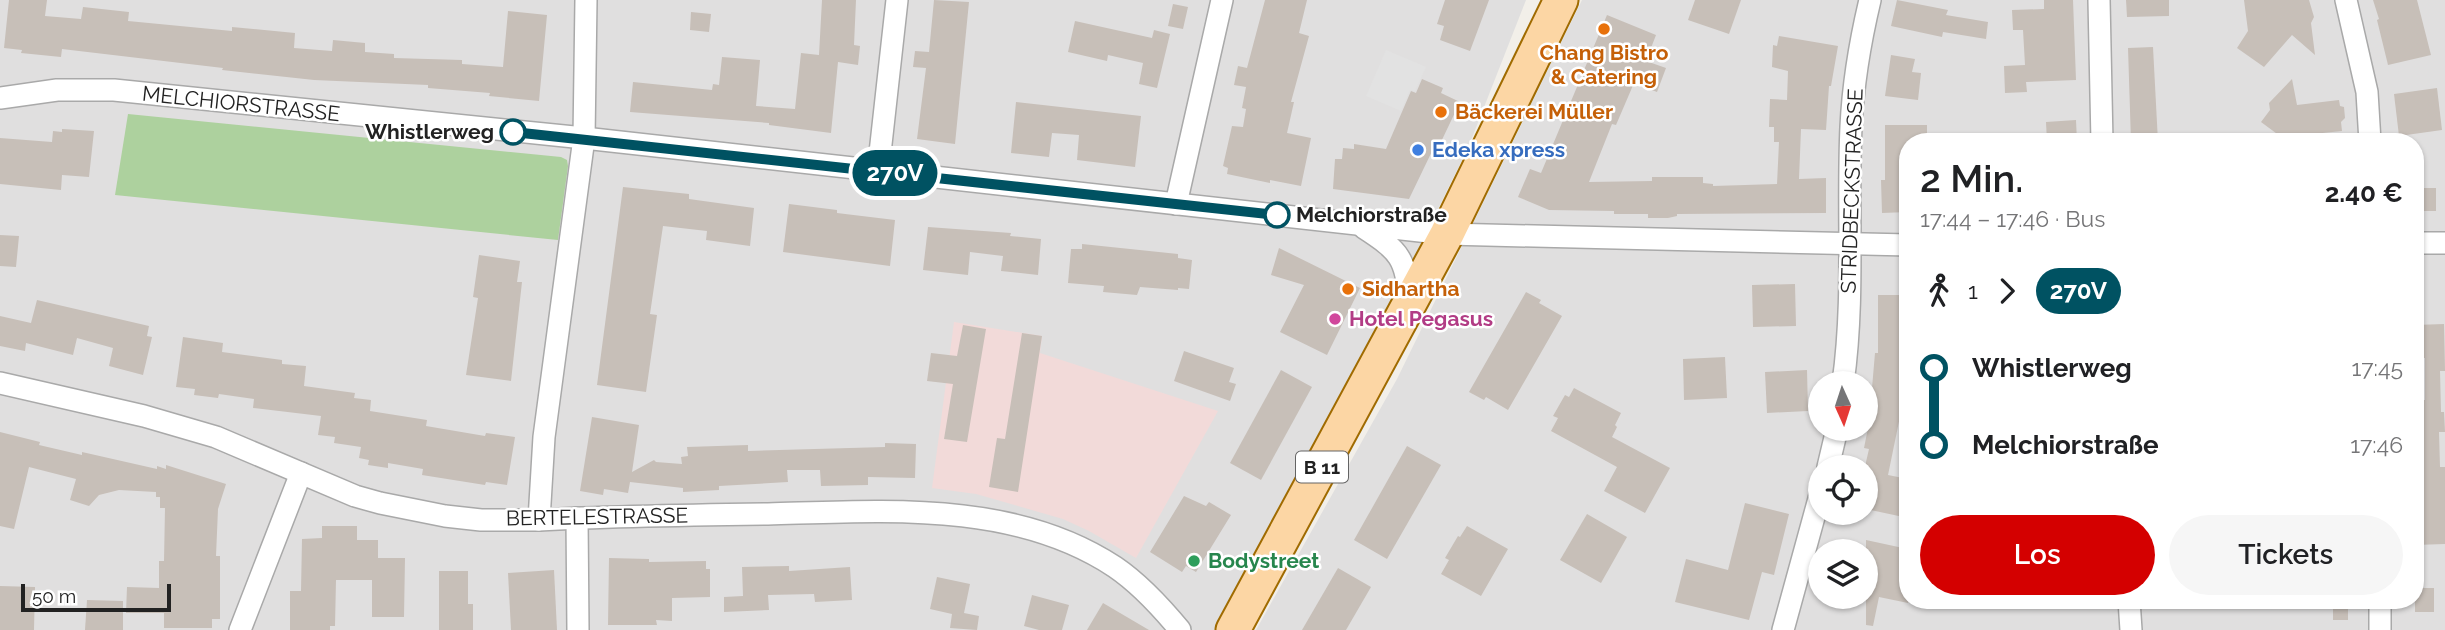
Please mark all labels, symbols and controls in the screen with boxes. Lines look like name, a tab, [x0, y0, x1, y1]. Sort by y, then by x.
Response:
marker: Chang Bistro & Catering	[1596, 21, 1612, 37]
place label: Chang Bistro & Catering	[1540, 40, 1669, 89]
street label: MELCHIORSTRASSE	[141, 81, 341, 126]
street label: STRIDBECKSTRASSE	[1835, 88, 1868, 294]
place label: Bäckerei Müller	[1455, 99, 1613, 124]
marker: Bäckerei Müller	[1433, 104, 1449, 120]
place label: Whistlerweg	[365, 119, 494, 144]
marker: Whistlerweg	[500, 119, 526, 145]
place label: Edeka xpress	[1432, 137, 1565, 162]
marker: Edeka xpress	[1410, 142, 1426, 158]
line badge: 270V	[846, 150, 944, 196]
text: 2 Min.	[1920, 156, 2023, 201]
text: 270V	[866, 158, 924, 187]
text: 2.40 €	[2325, 178, 2403, 208]
marker: Melchiorstraße	[1264, 202, 1290, 228]
place label: Melchiorstraße	[1296, 202, 1447, 227]
text: 17:44 – 17:46 · Bus	[1920, 205, 2105, 232]
icon: walk	[1920, 272, 1958, 310]
icon: forward	[1988, 272, 2026, 310]
place label: Sidhartha	[1362, 276, 1459, 301]
text: 270V	[2050, 276, 2107, 305]
text: 1	[1968, 277, 1978, 304]
marker: Sidhartha	[1340, 281, 1356, 297]
place label: Hotel Pegasus	[1349, 306, 1493, 331]
marker: Hotel Pegasus	[1327, 311, 1343, 327]
text: Whistlerweg	[1972, 353, 2132, 383]
text: 17:45	[2352, 354, 2403, 381]
north arrow	[1808, 371, 1878, 441]
map controls	[1808, 371, 1878, 609]
text: Melchiorstraße	[1972, 430, 2159, 460]
text: 17:46	[2350, 431, 2403, 458]
road number: B 11	[1296, 452, 1348, 482]
button: locate	[1808, 455, 1878, 525]
street label: BERTELESTRASSE	[506, 502, 688, 531]
button: Los	[1920, 515, 2155, 595]
button: Tickets	[2169, 515, 2403, 595]
button: layers	[1808, 539, 1878, 609]
place label: Bodystreet	[1208, 548, 1319, 573]
marker: Bodystreet	[1186, 553, 1202, 569]
scale bar	[21, 581, 172, 613]
text: 50 m	[32, 585, 76, 607]

